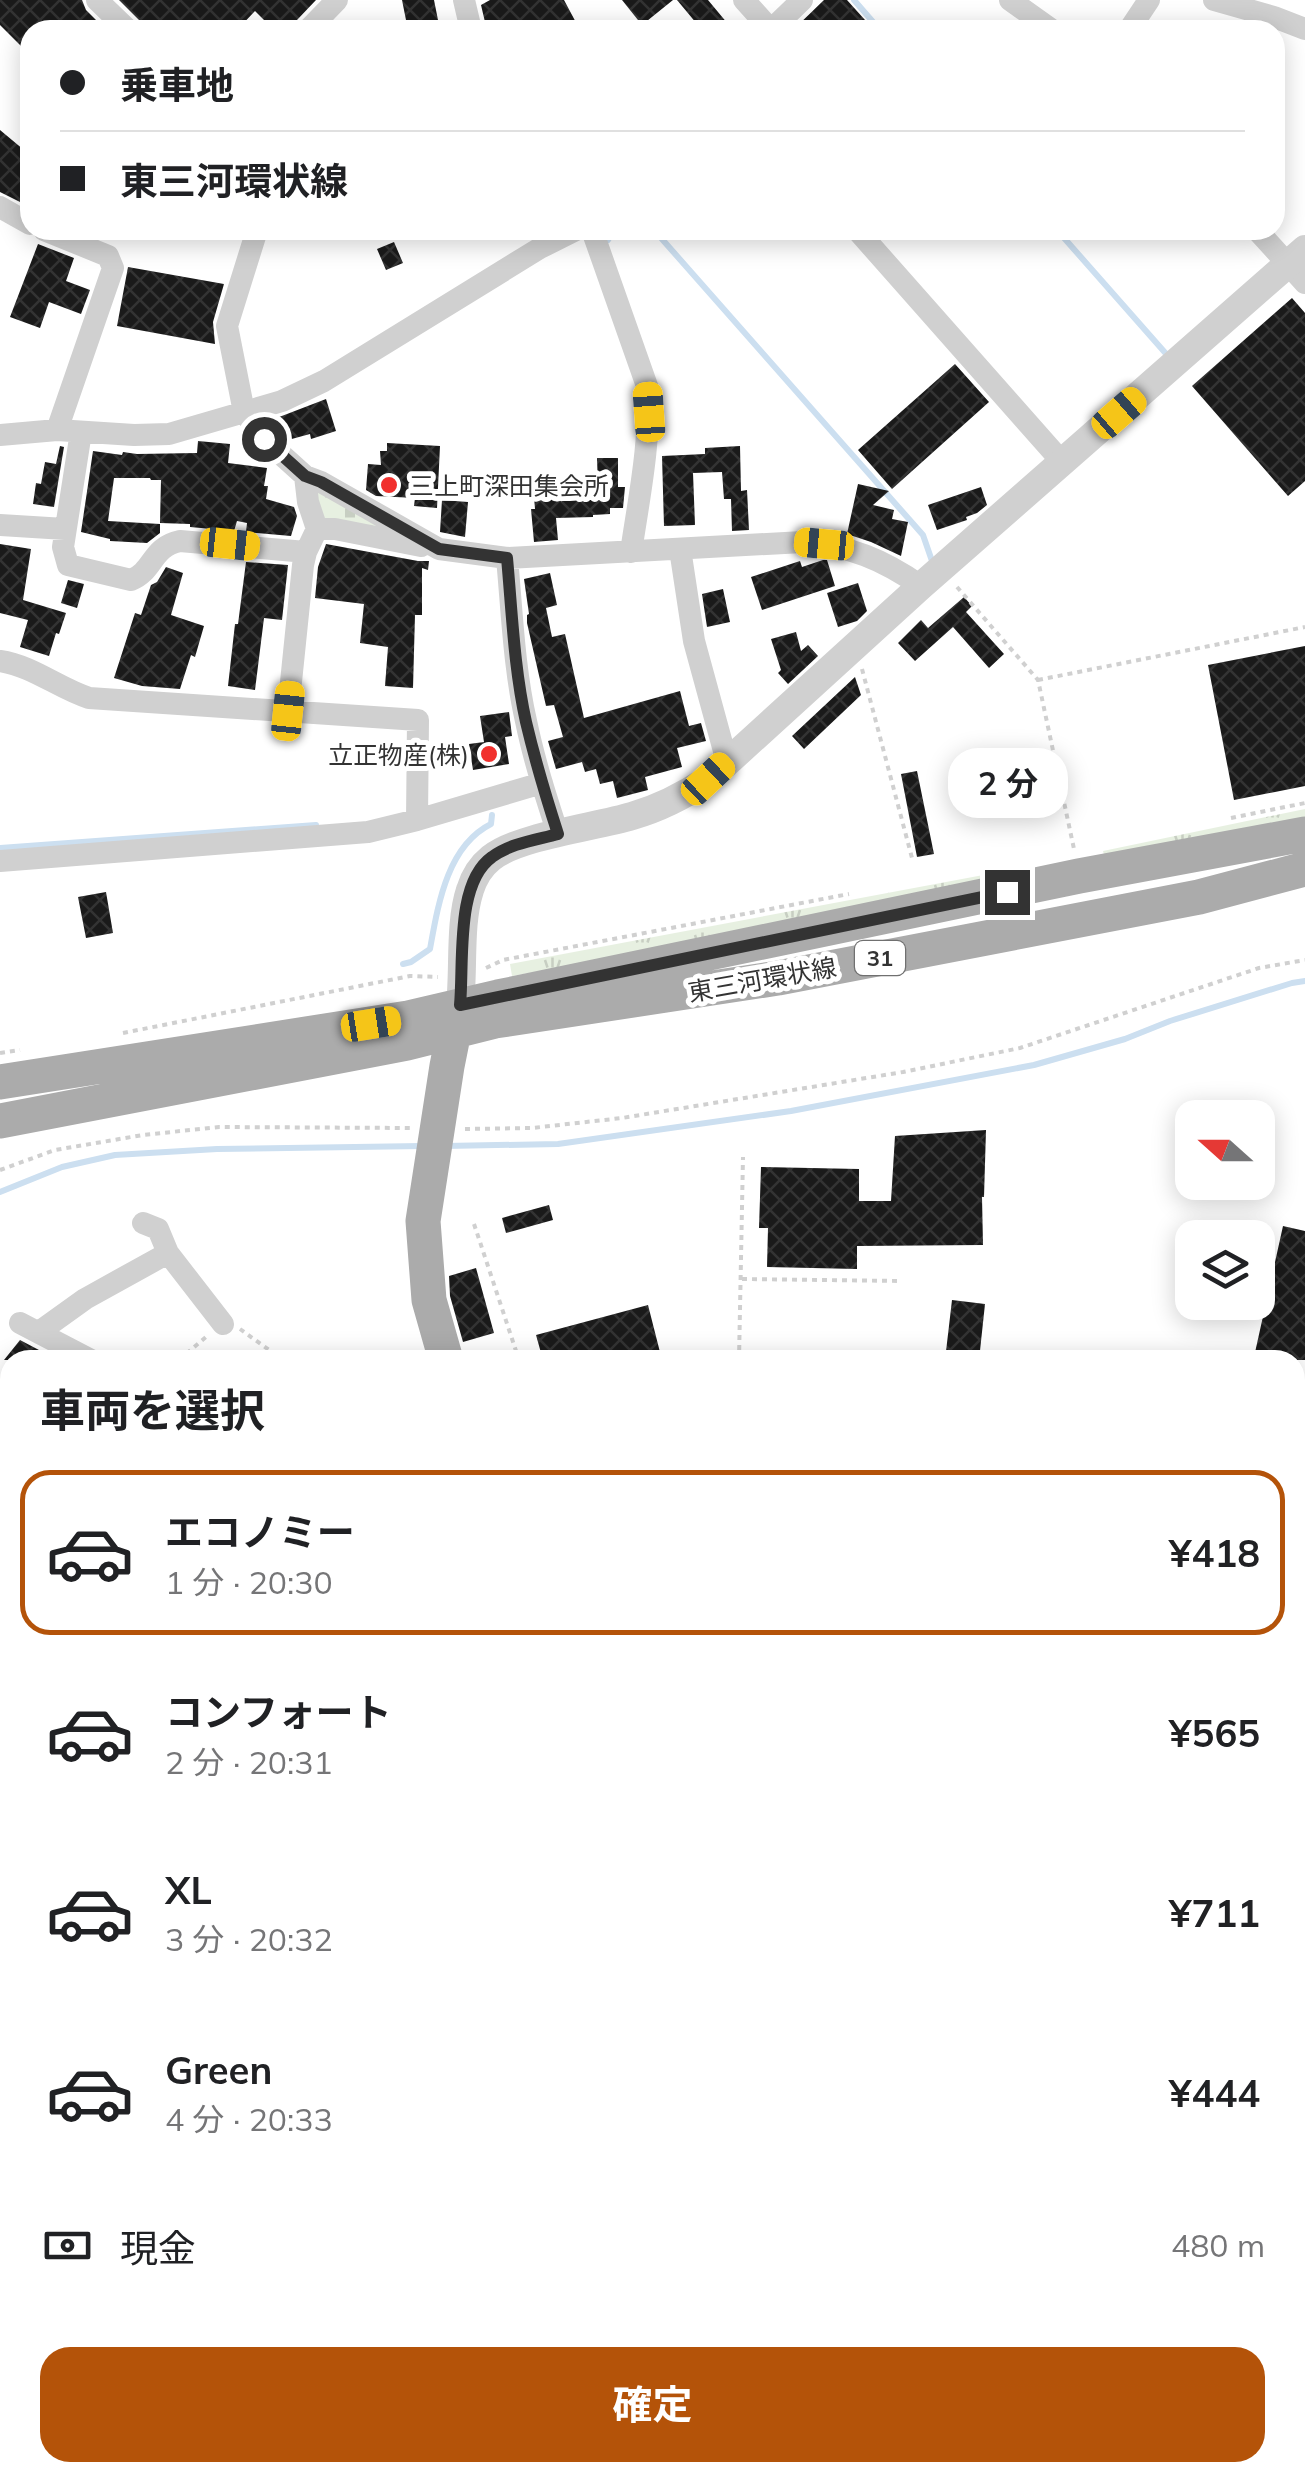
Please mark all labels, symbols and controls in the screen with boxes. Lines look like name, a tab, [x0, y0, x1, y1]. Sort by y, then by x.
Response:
text: 乗車地	[120, 61, 234, 109]
text: 東三河環状線	[120, 157, 348, 205]
car	[632, 381, 666, 443]
car	[1087, 382, 1151, 444]
route start	[242, 417, 287, 462]
place label: 三上町深田集会所	[409, 470, 609, 501]
marker: 三上町深田集会所	[378, 474, 400, 496]
car	[199, 526, 261, 562]
car	[793, 526, 855, 562]
car	[270, 680, 306, 742]
place label: 立正物産(株)	[328, 739, 469, 770]
marker: 立正物産(株)	[478, 743, 500, 765]
callout: 2 分	[947, 747, 1067, 817]
car	[676, 748, 740, 810]
text: 2 分	[978, 763, 1038, 803]
route end	[985, 870, 1030, 915]
road number: 31	[855, 941, 905, 975]
street label: 東三河環状線	[685, 951, 839, 1007]
car	[339, 1004, 403, 1044]
north arrow	[1175, 1100, 1275, 1200]
map controls	[1175, 1100, 1275, 1320]
button: layers	[1175, 1220, 1275, 1320]
text: 車両を選択	[40, 1382, 265, 1438]
icon: car	[45, 1508, 135, 1598]
text: エコノミー	[165, 1508, 355, 1556]
text: ¥418	[1169, 1529, 1260, 1577]
text: 1 分 · 20:30	[165, 1562, 333, 1602]
icon: car	[45, 1688, 135, 1778]
text: コンフォート	[165, 1688, 392, 1736]
text: ¥565	[1169, 1709, 1260, 1757]
text: 2 分 · 20:31	[165, 1742, 333, 1782]
text: XL	[165, 1866, 212, 1914]
icon: car	[45, 1868, 135, 1958]
text: ¥711	[1169, 1889, 1260, 1937]
text: 3 分 · 20:32	[165, 1919, 333, 1959]
text: Green	[165, 2046, 272, 2094]
icon: car	[45, 2048, 135, 2138]
text: ¥444	[1169, 2069, 1260, 2117]
text: 4 分 · 20:33	[165, 2099, 333, 2139]
icon: cash	[40, 2218, 95, 2273]
text: 現金	[120, 2224, 196, 2272]
text: 480 m	[1171, 2225, 1265, 2265]
button: 確定	[40, 2347, 1265, 2462]

